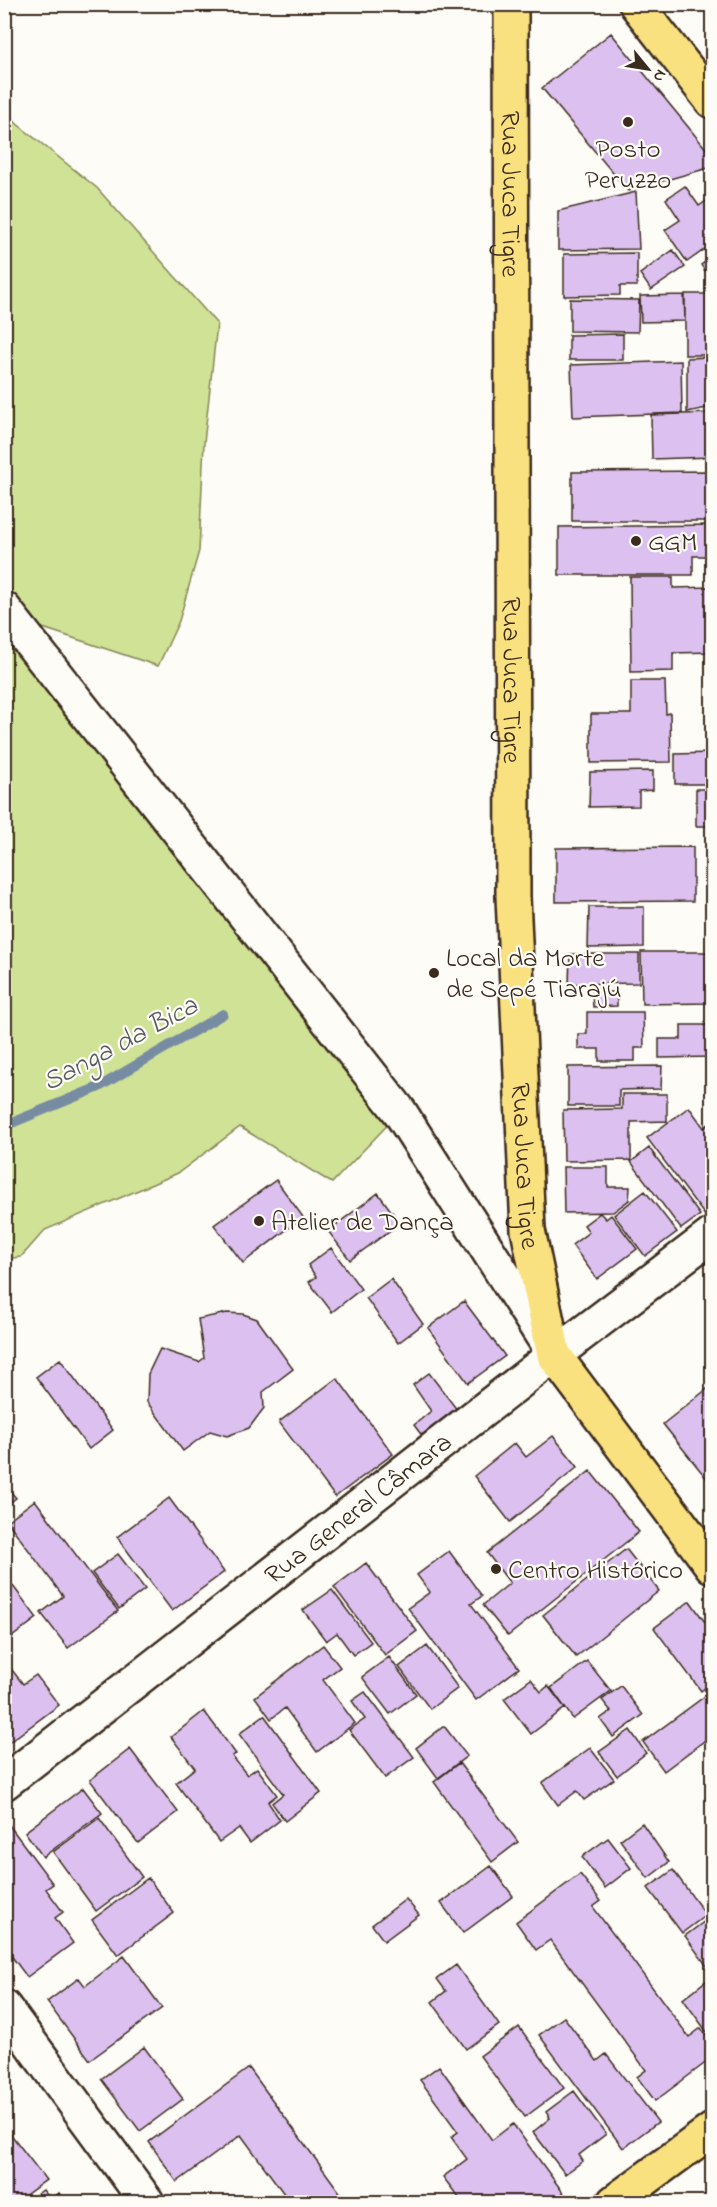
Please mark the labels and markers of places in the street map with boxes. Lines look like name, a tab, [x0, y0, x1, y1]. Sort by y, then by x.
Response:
marker: Posto Peruzzo	[621, 115, 635, 129]
place label: Posto Peruzzo	[585, 131, 671, 201]
place label: GGM	[648, 524, 697, 563]
marker: GGM	[629, 534, 643, 548]
place label: Local da Morte de Sepé Tiarajú	[446, 940, 622, 1010]
marker: Local da Morte de Sepé Tiarajú	[427, 966, 441, 980]
place label: Atelier de Dança	[271, 1204, 454, 1243]
marker: Atelier de Dança	[252, 1214, 266, 1228]
place label: Centro Histórico	[508, 1552, 683, 1591]
marker: Centro Histórico	[489, 1562, 503, 1576]

